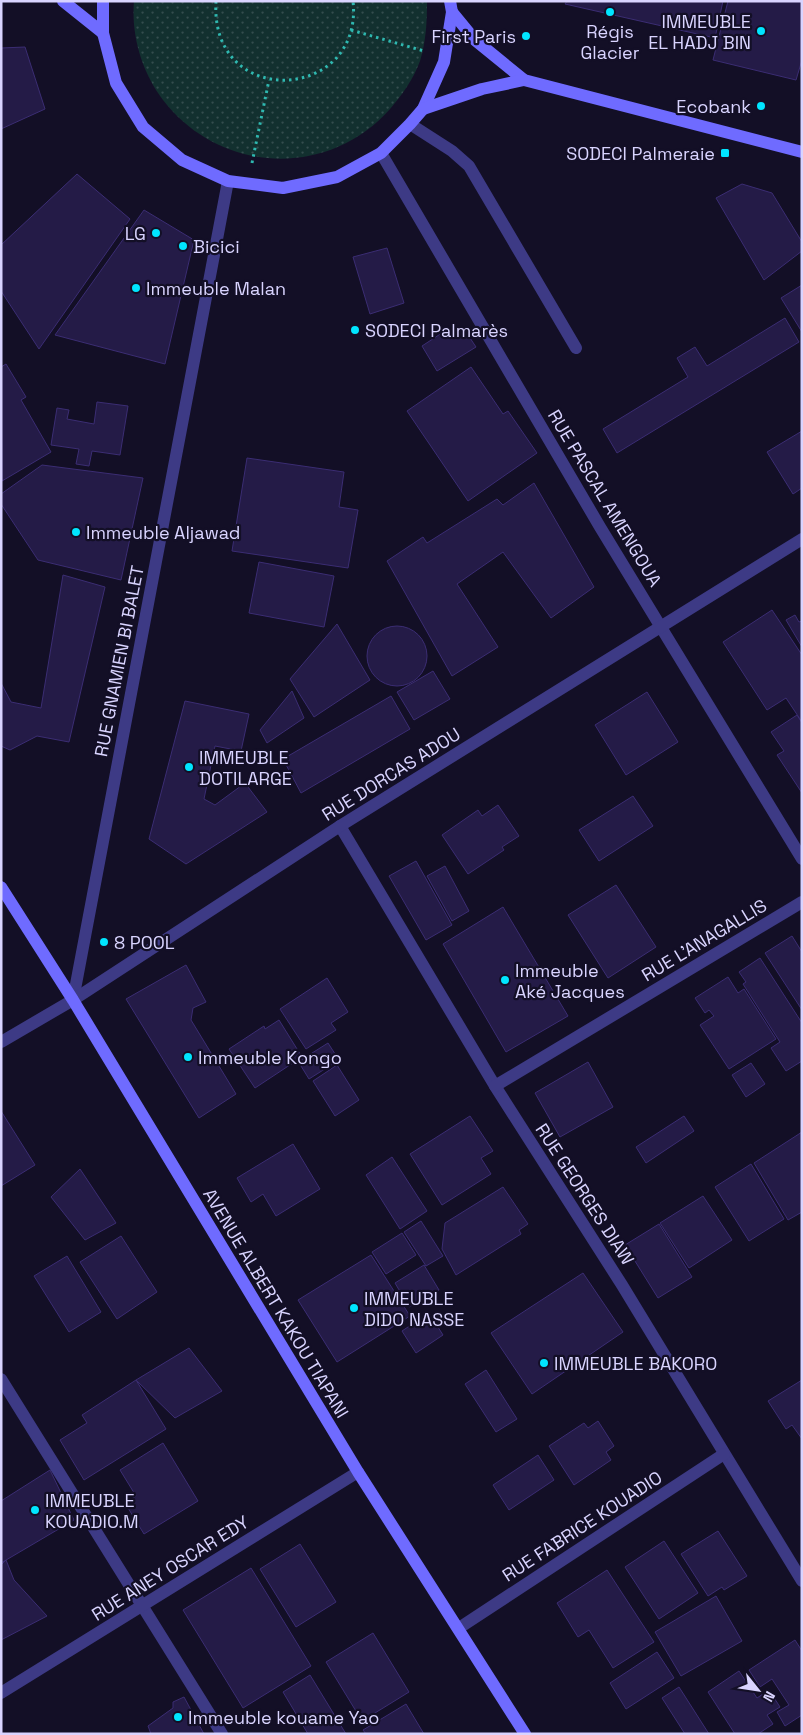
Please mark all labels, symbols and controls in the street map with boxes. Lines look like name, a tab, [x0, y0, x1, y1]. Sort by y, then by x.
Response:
marker: Régis Glacier	[604, 6, 616, 18]
place label: IMMEUBLE EL HADJ BIN	[648, 10, 751, 54]
place label: Régis Glacier	[580, 20, 640, 64]
place label: First Paris	[431, 25, 516, 48]
marker: IMMEUBLE EL HADJ BIN	[755, 25, 767, 37]
marker: First Paris	[520, 30, 532, 42]
place label: Ecobank	[676, 95, 751, 118]
marker: Ecobank	[755, 100, 767, 112]
place label: SODECI Palmeraie	[566, 142, 715, 165]
marker: SODECI Palmeraie	[719, 147, 731, 159]
place label: LG	[125, 222, 146, 245]
marker: LG	[150, 227, 162, 239]
place label: Bicici	[193, 235, 240, 258]
marker: Bicici	[177, 240, 189, 252]
place label: Immeuble Malan	[146, 277, 286, 300]
marker: Immeuble Malan	[130, 282, 142, 294]
place label: SODECI Palmarès	[365, 319, 508, 342]
marker: SODECI Palmarès	[349, 324, 361, 336]
street label: RUE PASCAL AMENGOUA	[543, 405, 667, 591]
place label: Immeuble Aljawad	[86, 521, 240, 544]
marker: Immeuble Aljawad	[70, 526, 82, 538]
street label: RUE GNAMIEN BI BALET	[89, 563, 149, 759]
street label: RUE DORCAS ADOU	[318, 722, 464, 826]
place label: IMMEUBLE DOTILARGE	[199, 746, 292, 790]
marker: IMMEUBLE DOTILARGE	[183, 761, 195, 773]
street label: RUE L'ANAGALLIS	[637, 894, 771, 986]
place label: 8 POOL	[114, 931, 175, 954]
marker: 8 POOL	[98, 936, 110, 948]
place label: Immeuble Aké Jacques	[515, 959, 625, 1003]
marker: Immeuble Aké Jacques	[499, 974, 511, 986]
place label: Immeuble Kongo	[198, 1046, 342, 1069]
marker: Immeuble Kongo	[182, 1051, 194, 1063]
street label: RUE GEORGES DIAW	[531, 1119, 639, 1269]
street label: AVENUE ALBERT KAKOU TIAPANI	[198, 1184, 354, 1422]
place label: IMMEUBLE DIDO NASSE	[364, 1287, 464, 1331]
marker: IMMEUBLE DIDO NASSE	[348, 1302, 360, 1314]
place label: IMMEUBLE BAKORO	[554, 1352, 717, 1375]
marker: IMMEUBLE BAKORO	[538, 1357, 550, 1369]
street label: RUE FABRICE KOUADIO	[498, 1466, 666, 1586]
place label: IMMEUBLE KOUADIO.M	[45, 1489, 139, 1533]
marker: IMMEUBLE KOUADIO.M	[29, 1504, 41, 1516]
street label: RUE ANEY OSCAR EDY	[87, 1510, 253, 1626]
north arrow	[733, 1665, 783, 1715]
text: N	[759, 1688, 779, 1705]
place label: Immeuble kouame Yao	[188, 1706, 379, 1729]
marker: Immeuble kouame Yao	[172, 1711, 184, 1723]

